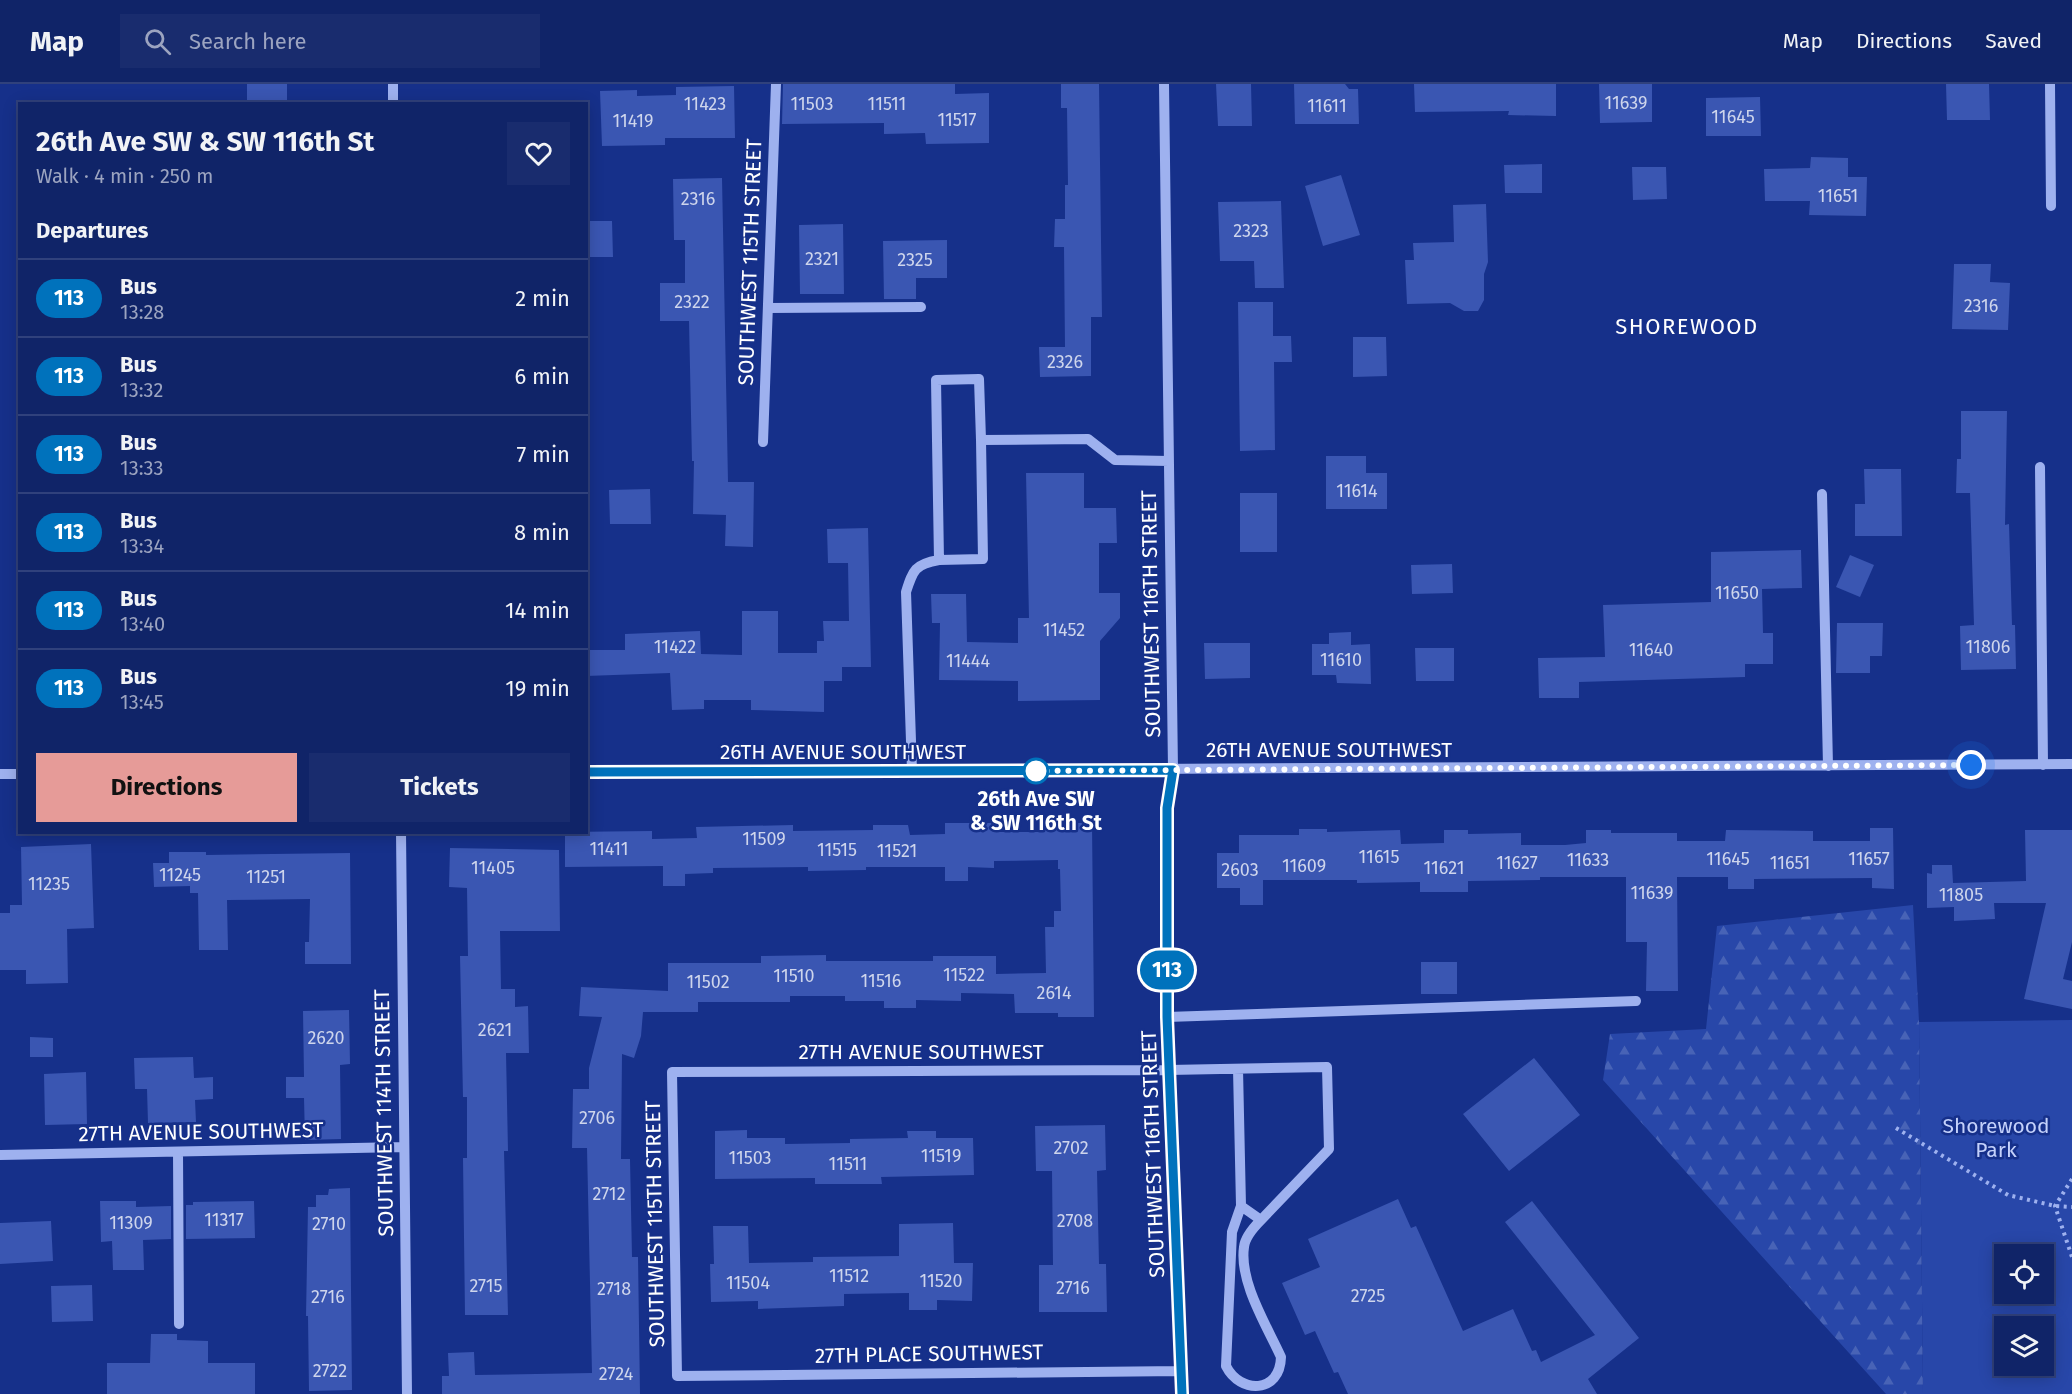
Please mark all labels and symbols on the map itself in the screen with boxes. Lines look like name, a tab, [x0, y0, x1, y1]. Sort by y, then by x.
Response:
house number: 11639	[1605, 92, 1647, 114]
house number: 11423	[684, 93, 726, 115]
house number: 11503	[790, 93, 834, 115]
house number: 11511	[868, 93, 906, 115]
house number: 11611	[1307, 95, 1347, 117]
house number: 11645	[1711, 106, 1755, 128]
house number: 11517	[937, 109, 977, 131]
house number: 11419	[612, 110, 654, 132]
street label: SOUTHWEST 115TH STREET	[733, 138, 767, 386]
house number: 11651	[1818, 185, 1858, 207]
house number: 2316	[681, 188, 715, 210]
house number: 2323	[1233, 220, 1269, 242]
house number: 2321	[805, 248, 839, 270]
house number: 2325	[897, 249, 933, 271]
house number: 2322	[674, 291, 710, 313]
house number: 2316	[1964, 295, 1998, 317]
district label: SHOREWOOD	[1615, 313, 1759, 340]
house number: 2326	[1047, 351, 1083, 373]
house number: 11614	[1336, 480, 1378, 502]
street label: SOUTHWEST 116TH STREET	[1136, 490, 1166, 738]
house number: 11650	[1715, 582, 1759, 604]
house number: 11452	[1043, 619, 1085, 641]
house number: 11422	[654, 636, 696, 658]
house number: 11806	[1966, 636, 2010, 658]
house number: 11640	[1629, 639, 1673, 661]
house number: 11610	[1320, 649, 1362, 671]
house number: 11444	[946, 650, 990, 672]
street label: 26TH AVENUE SOUTHWEST	[1206, 737, 1452, 763]
street label: 26TH AVENUE SOUTHWEST	[720, 739, 966, 765]
your location	[1956, 750, 1986, 780]
marker: 26th Ave SW & SW 116th St	[1023, 758, 1049, 784]
place label: 26th Ave SW & SW 116th St	[970, 786, 1103, 836]
house number: 11509	[742, 828, 786, 850]
house number: 11411	[589, 838, 629, 860]
house number: 11515	[817, 839, 857, 861]
house number: 11521	[877, 840, 917, 862]
house number: 11615	[1359, 846, 1399, 868]
house number: 11645	[1706, 848, 1750, 870]
house number: 11657	[1848, 848, 1890, 870]
house number: 11633	[1567, 849, 1609, 871]
house number: 11627	[1496, 852, 1538, 874]
house number: 11651	[1770, 852, 1810, 874]
house number: 11609	[1282, 855, 1326, 877]
house number: 11405	[471, 857, 515, 879]
house number: 11621	[1424, 857, 1464, 879]
house number: 2603	[1221, 859, 1259, 881]
house number: 11245	[159, 864, 201, 886]
house number: 11251	[246, 866, 286, 888]
house number: 11235	[28, 873, 70, 895]
house number: 11639	[1631, 882, 1673, 904]
house number: 11805	[1939, 884, 1983, 906]
line badge: 113	[1132, 950, 1202, 990]
house number: 11522	[943, 964, 985, 986]
house number: 11510	[773, 965, 815, 987]
house number: 11516	[861, 970, 901, 992]
house number: 11502	[686, 971, 730, 993]
house number: 2614	[1037, 982, 1072, 1004]
street label: SOUTHWEST 114TH STREET	[369, 989, 399, 1237]
house number: 2621	[478, 1019, 512, 1041]
house number: 2620	[307, 1027, 345, 1049]
street label: SOUTHWEST 116TH STREET	[1136, 1030, 1170, 1278]
street label: 27TH AVENUE SOUTHWEST	[798, 1039, 1044, 1065]
street label: SOUTHWEST 115TH STREET	[640, 1100, 670, 1348]
house number: 2706	[579, 1107, 615, 1129]
park label: Shorewood Park	[1942, 1113, 2050, 1163]
street label: 27TH AVENUE SOUTHWEST	[78, 1117, 324, 1147]
house number: 2702	[1053, 1137, 1089, 1159]
house number: 11519	[921, 1145, 961, 1167]
house number: 11503	[728, 1147, 772, 1169]
house number: 11511	[829, 1153, 867, 1175]
house number: 2712	[592, 1183, 626, 1205]
house number: 11317	[204, 1209, 244, 1231]
house number: 2708	[1057, 1210, 1093, 1232]
house number: 11309	[109, 1212, 153, 1234]
house number: 2710	[312, 1213, 346, 1235]
house number: 11512	[829, 1265, 869, 1287]
house number: 11520	[919, 1270, 963, 1292]
house number: 11504	[726, 1272, 770, 1294]
house number: 2715	[469, 1275, 503, 1297]
house number: 2716	[1056, 1277, 1090, 1299]
house number: 2718	[597, 1278, 631, 1300]
house number: 2725	[1351, 1285, 1385, 1307]
house number: 2716	[311, 1286, 345, 1308]
street label: 27TH PLACE SOUTHWEST	[815, 1339, 1044, 1369]
house number: 2722	[313, 1360, 347, 1382]
house number: 2724	[599, 1363, 634, 1385]

